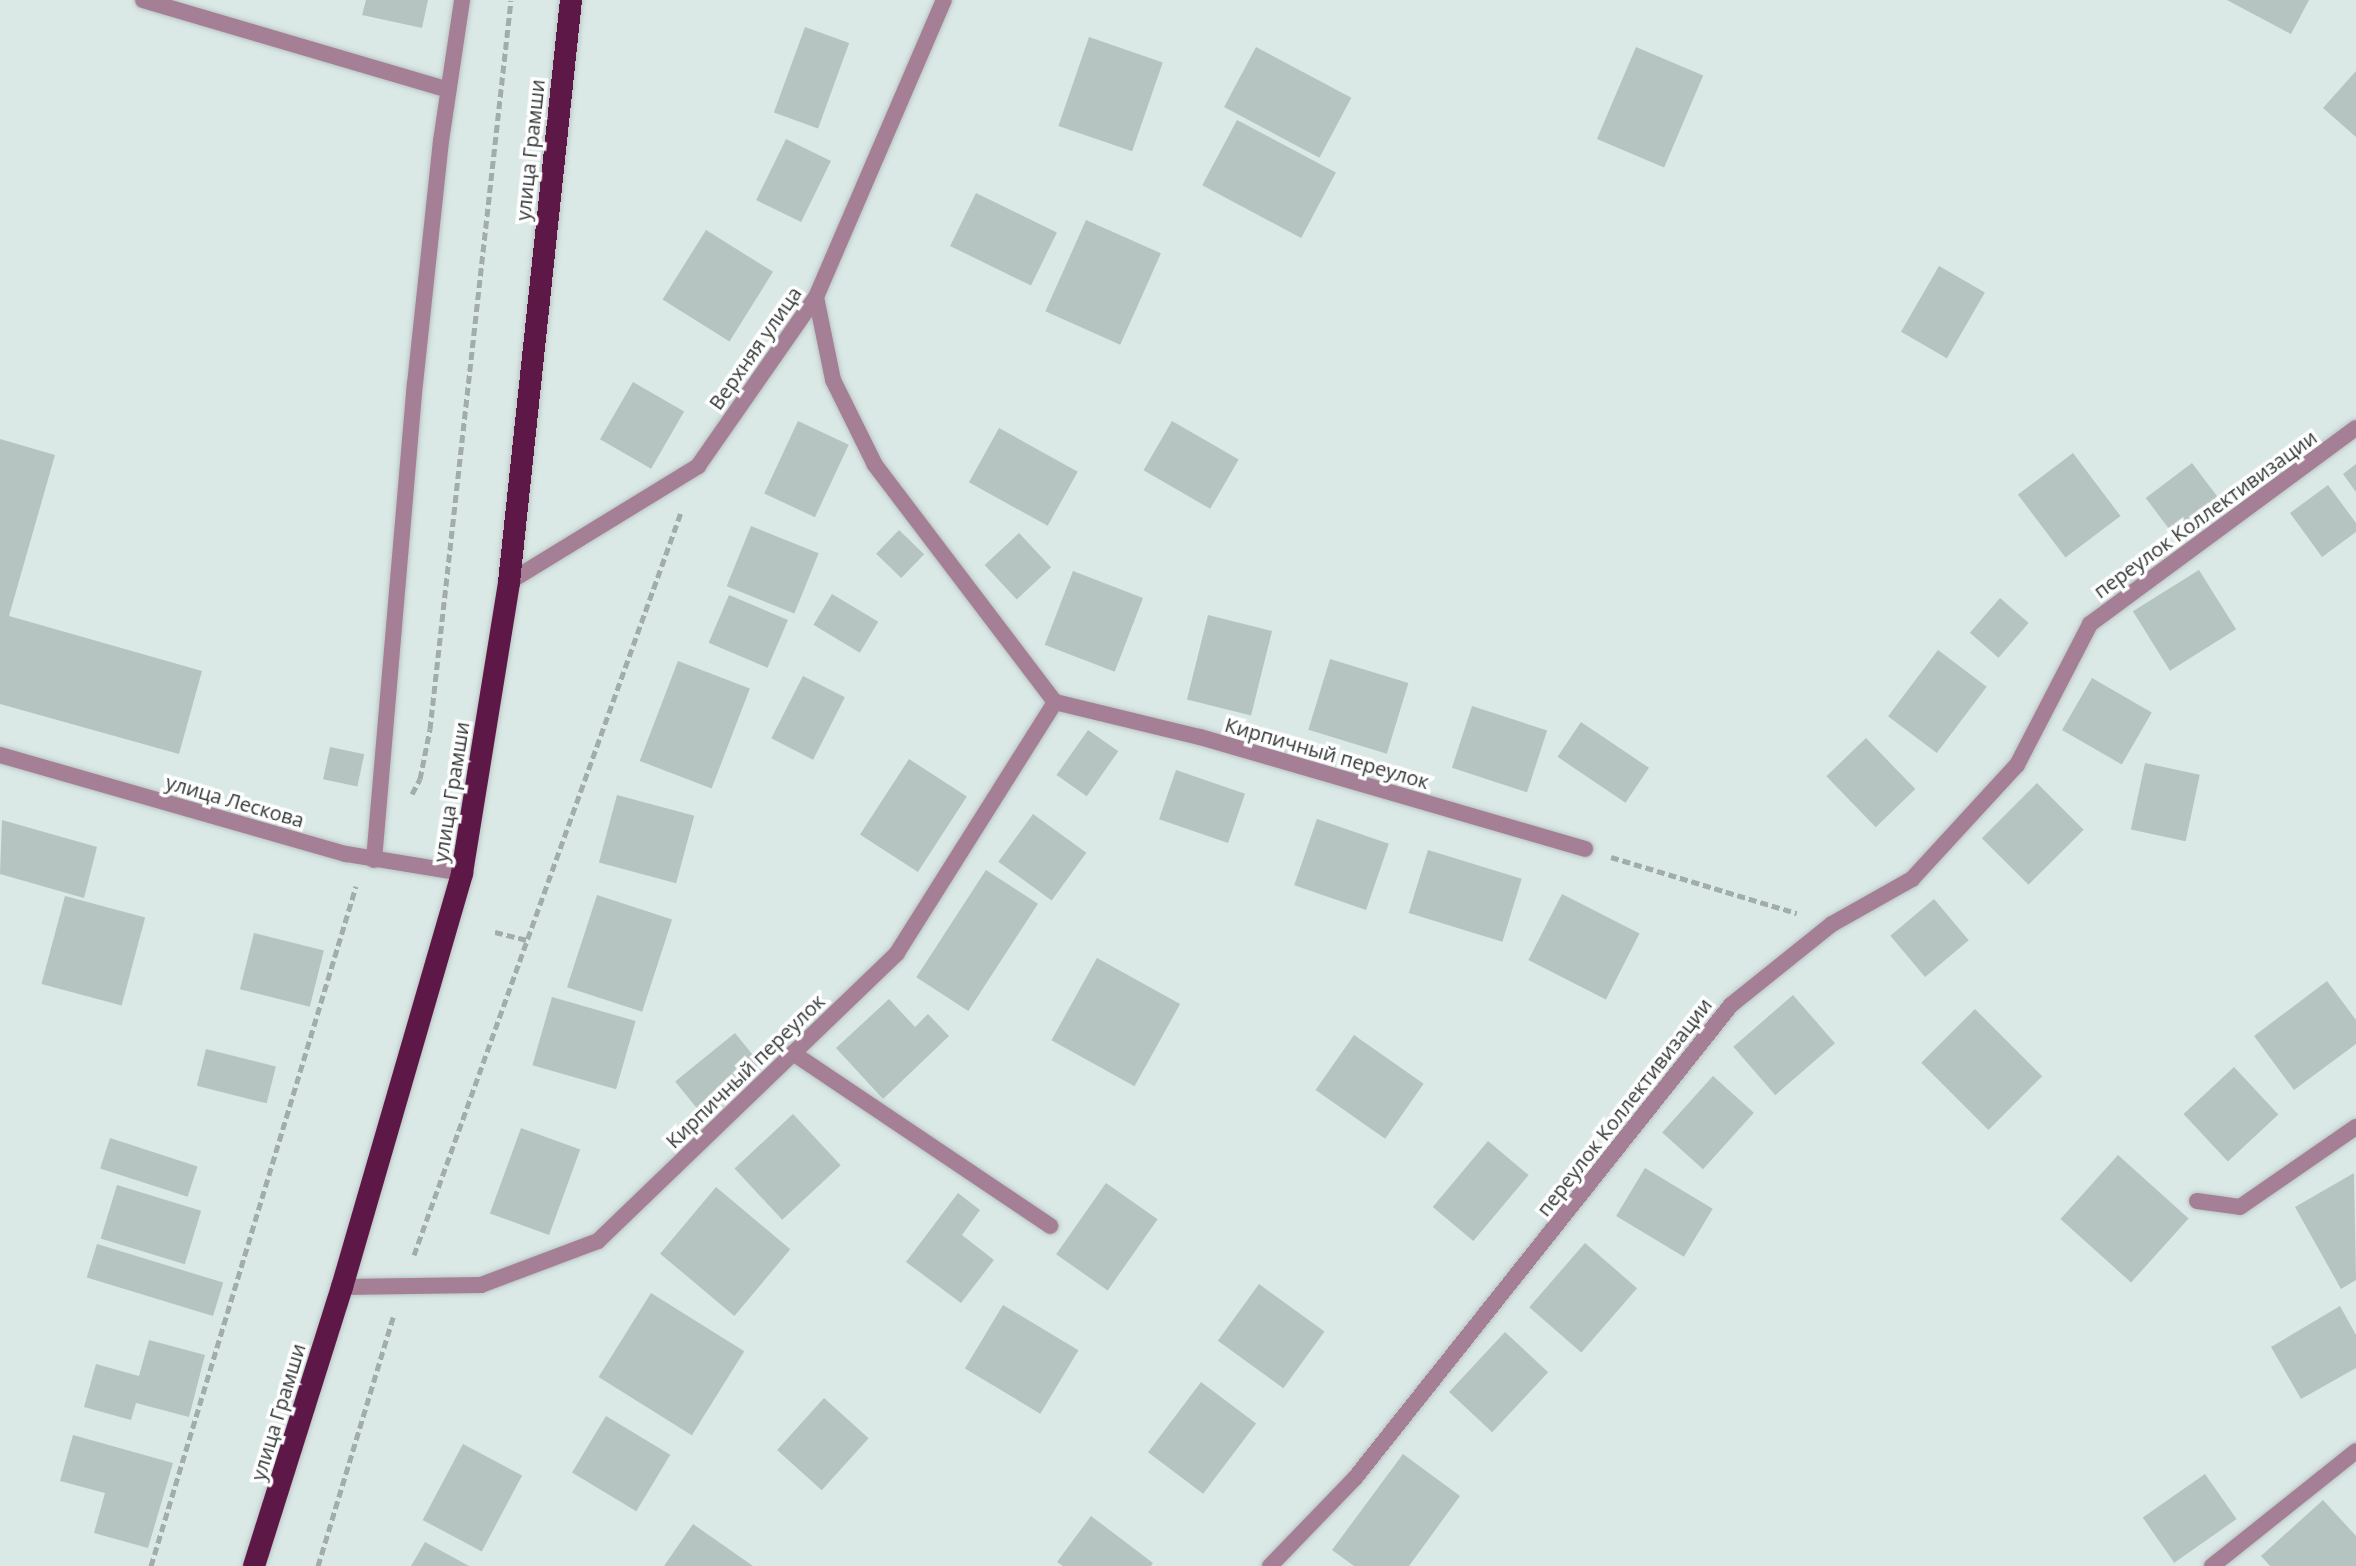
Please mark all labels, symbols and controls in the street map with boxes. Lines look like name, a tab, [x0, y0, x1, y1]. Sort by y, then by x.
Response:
street label: улица Грамши	[511, 78, 549, 222]
street label: Верхняя улица	[704, 282, 806, 414]
street label: переулок Коллективизации	[2089, 425, 2321, 603]
street label: Кирпичный переулок	[1222, 712, 1432, 794]
street label: улица Грамши	[428, 720, 474, 864]
street label: улица Лескова	[163, 770, 307, 832]
street label: Кирпичный переулок	[661, 989, 829, 1153]
street label: переулок Коллективизации	[1531, 993, 1717, 1221]
street label: улица Грамши	[246, 1341, 310, 1483]

